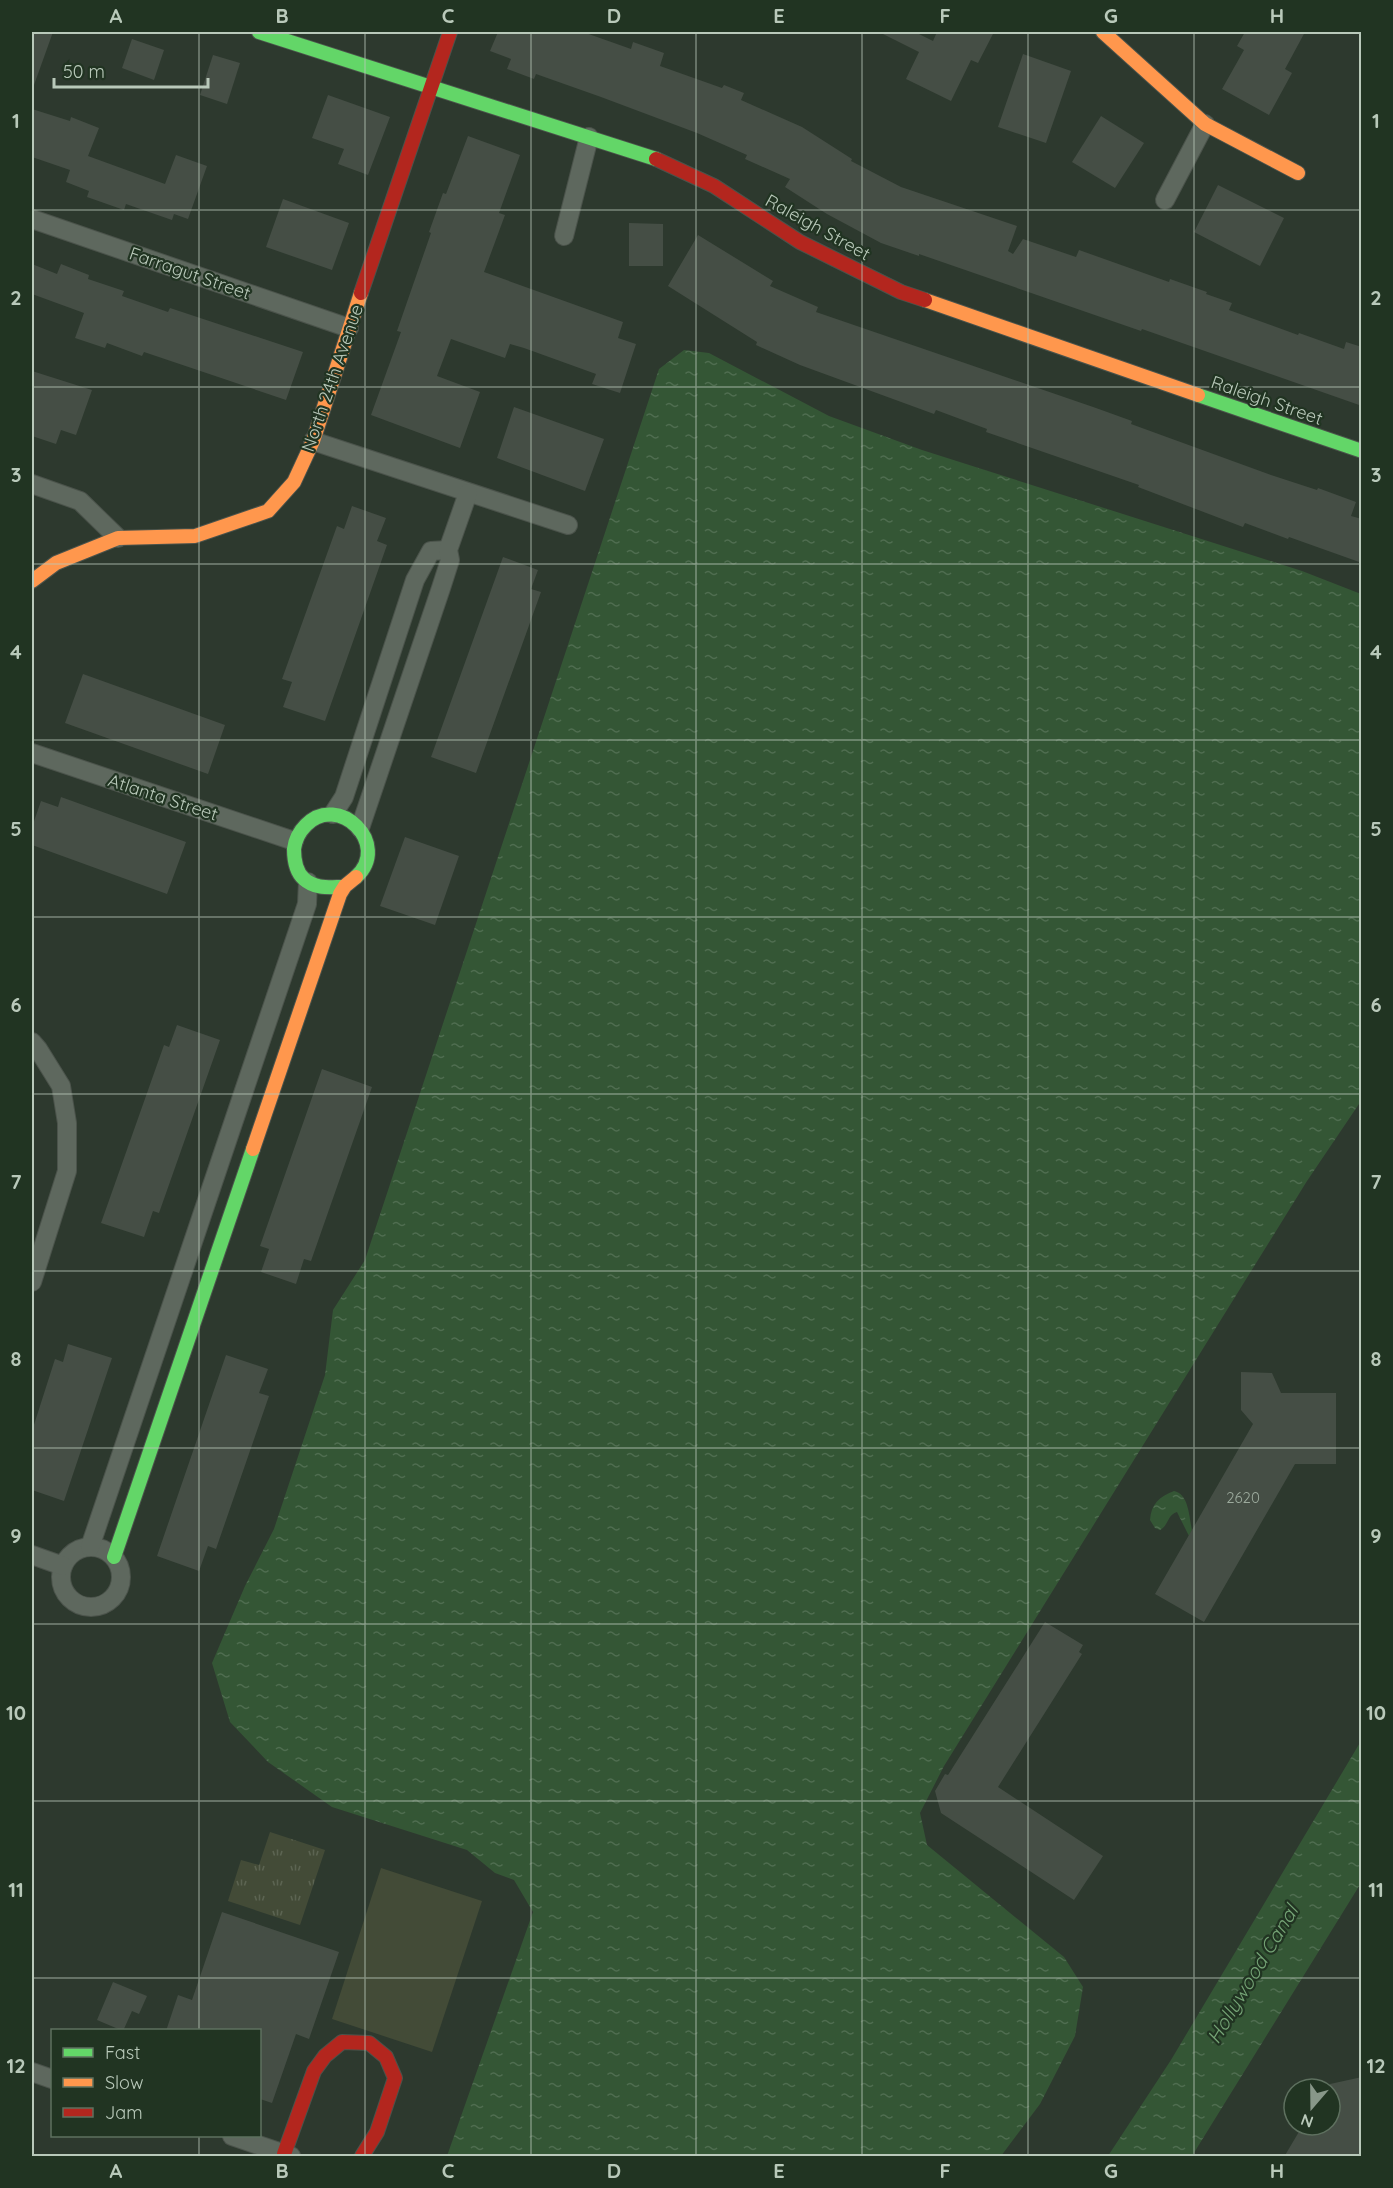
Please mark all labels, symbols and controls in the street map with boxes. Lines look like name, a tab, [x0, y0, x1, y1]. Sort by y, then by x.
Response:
text: A	[110, 3, 123, 28]
text: B	[275, 3, 289, 28]
text: C	[442, 3, 455, 28]
text: D	[607, 3, 621, 28]
text: E	[773, 3, 785, 28]
text: F	[939, 3, 951, 28]
text: G	[1104, 3, 1118, 28]
text: H	[1270, 3, 1284, 28]
scale bar	[54, 51, 208, 89]
text: 50 m	[63, 60, 105, 83]
text: 1	[12, 108, 20, 133]
text: 1	[1372, 108, 1380, 133]
street label: Raleigh Street	[761, 189, 875, 265]
street label: Farragut Street	[126, 241, 254, 305]
text: 2	[10, 285, 22, 310]
text: 2	[1370, 285, 1382, 310]
street label: North 24th Avenue	[296, 301, 368, 455]
street label: Raleigh Street	[1208, 370, 1326, 430]
text: 3	[11, 462, 21, 487]
text: 3	[1371, 462, 1381, 487]
text: 4	[10, 639, 22, 664]
text: 4	[1370, 639, 1382, 664]
street label: Atlanta Street	[105, 768, 221, 826]
text: 5	[10, 816, 22, 841]
text: 5	[1370, 816, 1382, 841]
text: 6	[10, 992, 22, 1017]
text: 6	[1370, 992, 1382, 1017]
text: 7	[11, 1169, 22, 1194]
text: 7	[1371, 1169, 1382, 1194]
text: 8	[11, 1346, 22, 1371]
text: 8	[1371, 1346, 1382, 1371]
house number: 2620	[1226, 1488, 1260, 1507]
text: 9	[10, 1523, 22, 1548]
text: 9	[1370, 1523, 1382, 1548]
text: 10	[6, 1700, 26, 1725]
text: 10	[1366, 1700, 1386, 1725]
text: 11	[8, 1877, 24, 1902]
text: 11	[1368, 1877, 1384, 1902]
water label: Hollywood Canal	[1201, 1898, 1304, 2048]
legend	[51, 2029, 261, 2137]
text: Fast	[105, 2041, 140, 2064]
text: 12	[6, 2053, 26, 2078]
text: 12	[1366, 2053, 1386, 2078]
text: Slow	[105, 2071, 143, 2094]
north arrow	[1282, 2077, 1342, 2137]
text: Jam	[105, 2101, 143, 2124]
text: N	[1298, 2110, 1316, 2133]
text: A	[110, 2158, 123, 2183]
text: B	[275, 2158, 289, 2183]
text: C	[442, 2158, 455, 2183]
text: D	[607, 2158, 621, 2183]
text: E	[773, 2158, 785, 2183]
text: F	[939, 2158, 951, 2183]
text: G	[1104, 2158, 1118, 2183]
text: H	[1270, 2158, 1284, 2183]

